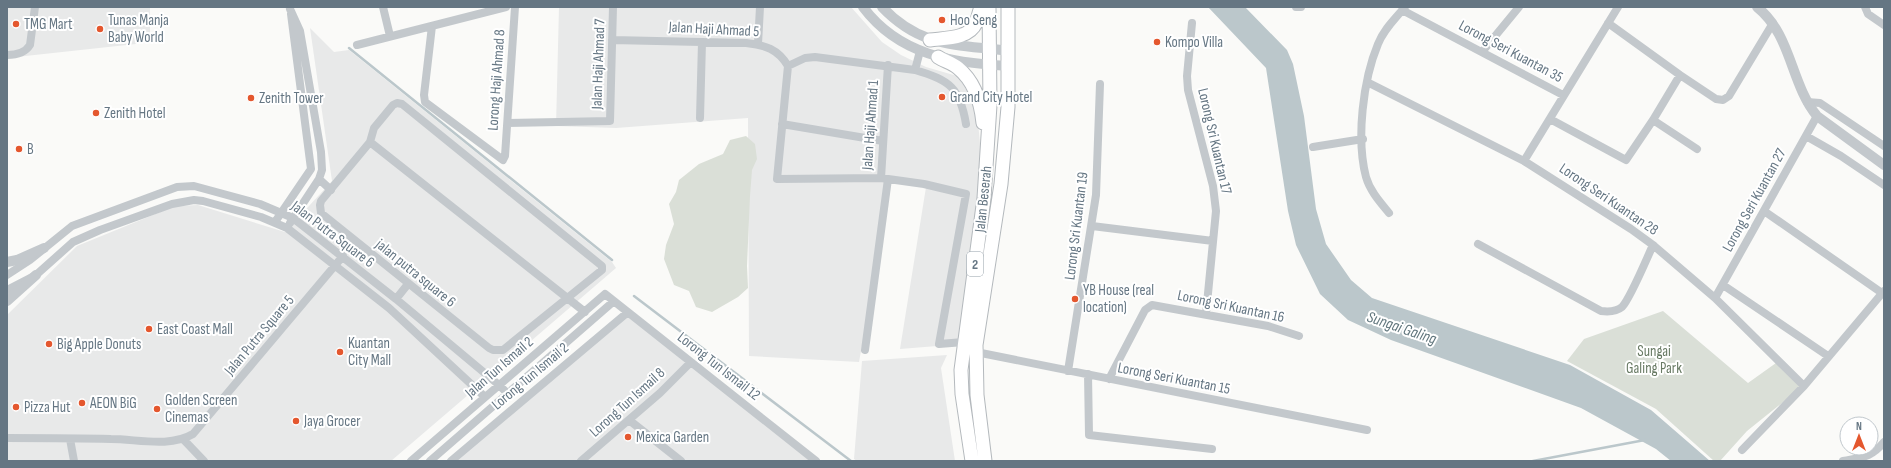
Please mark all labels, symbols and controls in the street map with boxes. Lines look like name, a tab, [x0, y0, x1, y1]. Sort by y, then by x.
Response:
place label: Tunas Manja Baby World	[108, 11, 169, 47]
place label: Hoo Seng	[950, 11, 997, 30]
place label: TMG Mart	[24, 15, 73, 34]
marker: Hoo Seng	[937, 15, 947, 25]
street label: Lorong Seri Kuantan 35	[1455, 16, 1566, 87]
street label: Jalan Haji Ahmad 7	[587, 18, 610, 111]
street label: Jalan Haji Ahmad 5	[667, 18, 760, 41]
marker: TMG Mart	[11, 19, 21, 29]
marker: Tunas Manja Baby World	[95, 24, 105, 34]
street label: Lorong Haji Ahmad 8	[483, 29, 510, 131]
place label: Kompo Villa	[1165, 33, 1223, 52]
marker: Kompo Villa	[1152, 37, 1162, 47]
street label: Jalan Haji Ahmad 1	[858, 79, 883, 171]
street label: Lorong Sri Kuantan 17	[1193, 86, 1236, 196]
place label: Grand City Hotel	[950, 88, 1032, 107]
place label: Zenith Tower	[259, 89, 324, 108]
marker: Grand City Hotel	[937, 92, 947, 102]
marker: Zenith Tower	[246, 93, 256, 103]
place label: Zenith Hotel	[104, 104, 166, 123]
marker: Zenith Hotel	[91, 108, 101, 118]
place label: B	[27, 140, 34, 159]
marker: B	[14, 144, 24, 154]
street label: Lorong Seri Kuantan 27	[1718, 145, 1791, 255]
street label: Lorong Seri Kuantan 28	[1555, 159, 1662, 240]
street label: Jalan Beserah	[970, 165, 996, 234]
street label: Lorong Sri Kuantan 19	[1060, 171, 1093, 281]
street label: Jalan Putra Square 6	[286, 196, 378, 272]
street label: jalan putra square 6	[371, 235, 460, 312]
road number: 2	[967, 252, 983, 276]
place label: YB House (real location)	[1083, 281, 1154, 317]
street label: Lorong Sri Kuantan 16	[1176, 286, 1286, 327]
street label: Jalan Putra Square 5	[220, 291, 298, 380]
marker: YB House (real location)	[1070, 294, 1080, 304]
water label: Sungai Galing	[1364, 308, 1439, 349]
place label: East Coast Mall	[157, 320, 233, 339]
marker: East Coast Mall	[144, 324, 154, 334]
street label: Lorong Tun Ismail 12	[673, 328, 764, 405]
street label: Jalan Tun Ismail 2	[461, 333, 537, 403]
place label: Kuantan City Mall	[348, 334, 391, 370]
place label: Big Apple Donuts	[57, 335, 141, 354]
marker: Big Apple Donuts	[44, 339, 54, 349]
street label: Lorong Tun Ismail 2	[488, 339, 573, 414]
park label: Sungai Galing Park	[1626, 342, 1682, 378]
marker: Kuantan City Mall	[335, 347, 345, 357]
street label: Lorong Seri Kuantan 15	[1116, 358, 1232, 399]
street label: Lorong Tun Ismail 8	[586, 363, 669, 441]
place label: Golden Screen Cinemas	[165, 391, 237, 427]
place label: AEON BiG	[89, 394, 137, 413]
place label: Pizza Hut	[24, 398, 71, 417]
marker: AEON BiG	[77, 398, 87, 408]
marker: Pizza Hut	[11, 402, 21, 412]
marker: Golden Screen Cinemas	[152, 404, 162, 414]
place label: Jaya Grocer	[303, 412, 361, 431]
marker: Jaya Grocer	[291, 416, 301, 426]
north arrow	[1839, 416, 1879, 456]
text: N	[1856, 420, 1862, 433]
place label: Mexica Garden	[636, 428, 709, 447]
marker: Mexica Garden	[623, 432, 633, 442]

